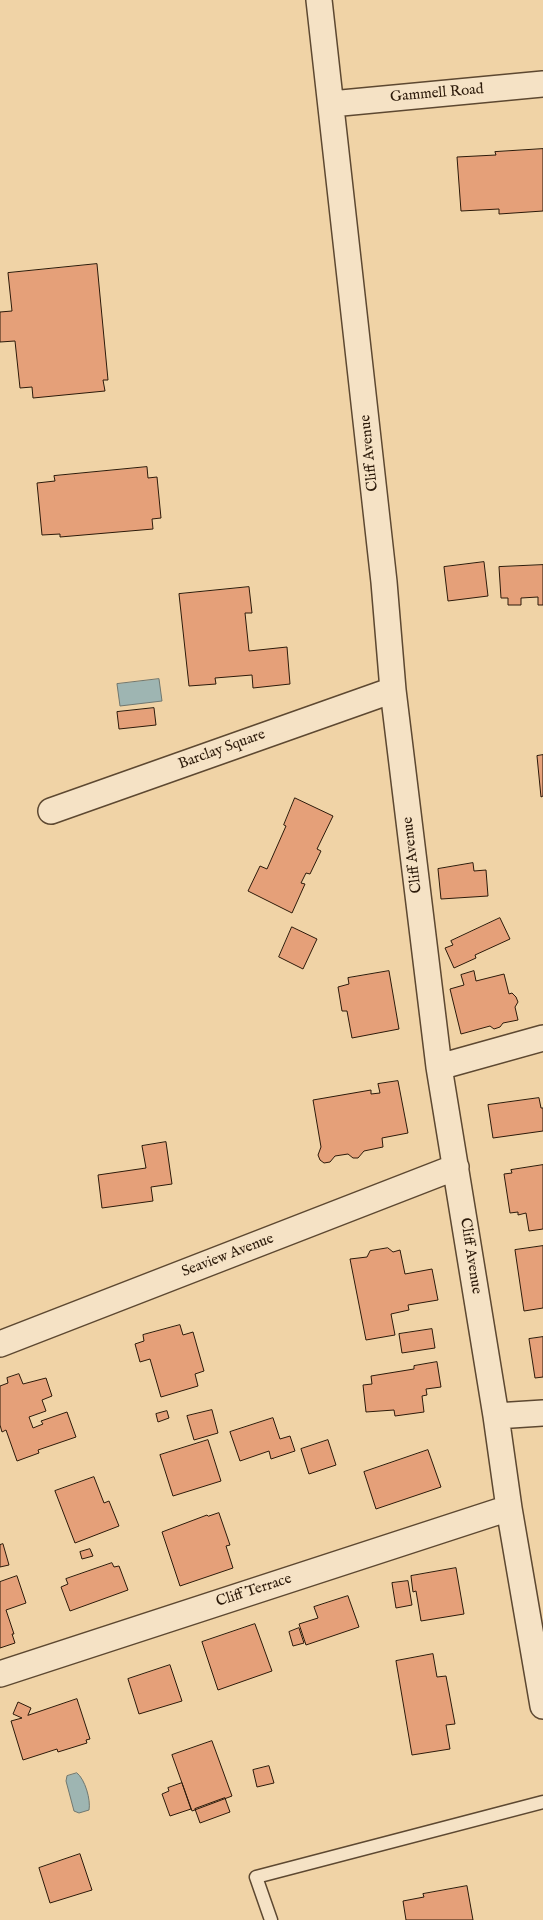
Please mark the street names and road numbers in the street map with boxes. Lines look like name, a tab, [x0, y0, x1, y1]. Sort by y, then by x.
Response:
street label: Gammell Road	[389, 81, 485, 107]
street label: Cliff Avenue	[357, 414, 383, 492]
street label: Barclay Square	[176, 726, 268, 774]
street label: Cliff Avenue	[399, 816, 427, 894]
street label: Cliff Avenue	[455, 1217, 485, 1295]
street label: Seaview Avenue	[179, 1230, 277, 1282]
street label: Cliff Terrace	[214, 1570, 294, 1612]

